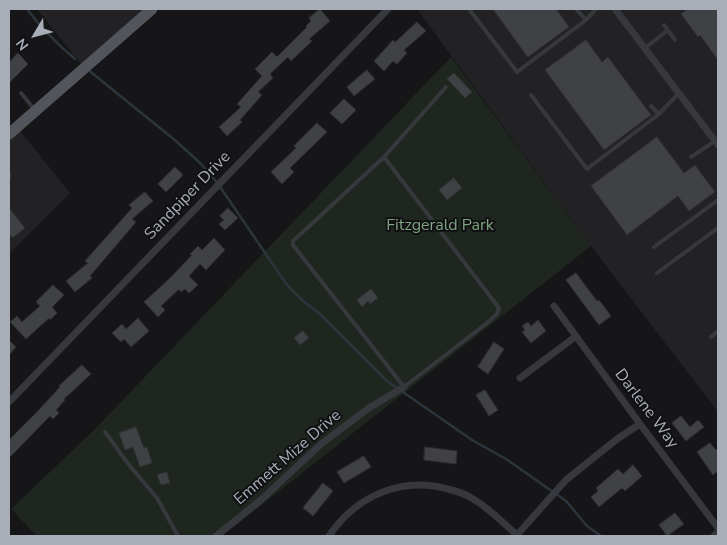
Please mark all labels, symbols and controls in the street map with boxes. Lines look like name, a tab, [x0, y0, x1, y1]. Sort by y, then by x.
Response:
north arrow	[10, 10, 60, 60]
text: N	[12, 34, 33, 54]
street label: Sandpiper Drive	[141, 148, 235, 244]
park label: Fitzgerald Park	[386, 216, 494, 236]
street label: Darlene Way	[610, 366, 682, 452]
street label: Emmett Mize Drive	[231, 406, 345, 510]

